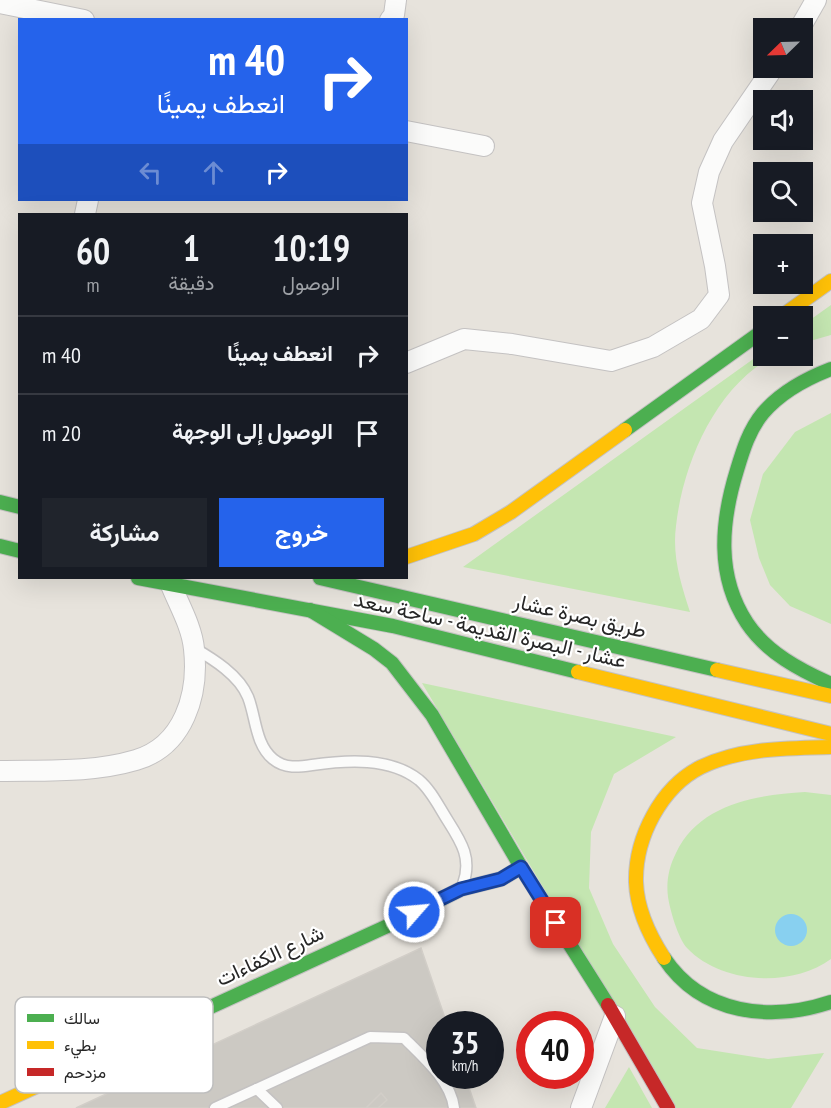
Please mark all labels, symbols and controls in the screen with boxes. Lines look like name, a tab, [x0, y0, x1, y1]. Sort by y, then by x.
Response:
north arrow	[753, 18, 813, 78]
map controls	[753, 18, 813, 366]
text: 40 m	[208, 32, 285, 87]
icon: right	[306, 42, 384, 120]
text: انعطف يمينًا	[157, 86, 285, 120]
button: sound	[753, 90, 813, 150]
icon: left	[134, 156, 167, 189]
icon: ahead	[197, 156, 230, 189]
icon: right	[260, 156, 293, 189]
button: search	[753, 162, 813, 222]
text: 1	[183, 224, 200, 271]
text: 10:19	[272, 224, 350, 271]
text: 60	[76, 227, 110, 274]
button: +	[753, 234, 813, 294]
text: دقيقة	[168, 270, 214, 296]
text: الوصول	[282, 270, 340, 296]
text: m	[87, 272, 100, 298]
button: −	[753, 306, 813, 366]
text: انعطف يمينًا	[227, 339, 333, 367]
icon: right	[351, 339, 384, 372]
text: 40 m	[42, 341, 81, 369]
text: الوصول إلى الوجهة	[172, 417, 333, 445]
icon: arrive	[351, 417, 384, 450]
text: 20 m	[42, 419, 81, 447]
button: مشاركة	[42, 498, 207, 567]
button: خروج	[219, 498, 384, 567]
street label: عشار - البصرة القديمة - ساحة سعد	[351, 585, 629, 674]
street label: طريق بصرة عشار	[510, 587, 649, 644]
position arrow	[382, 880, 446, 944]
pin	[530, 897, 581, 948]
icon: arrive	[539, 906, 572, 939]
street label: شارع الكفاءات	[212, 919, 328, 993]
legend	[15, 997, 213, 1093]
text: سالك	[64, 1008, 100, 1028]
speed limit sign: 40	[516, 1011, 594, 1089]
text: 35	[451, 1023, 479, 1062]
text: بطيء	[64, 1035, 96, 1059]
text: km/h	[452, 1056, 478, 1075]
text: مزدحم	[64, 1062, 106, 1083]

